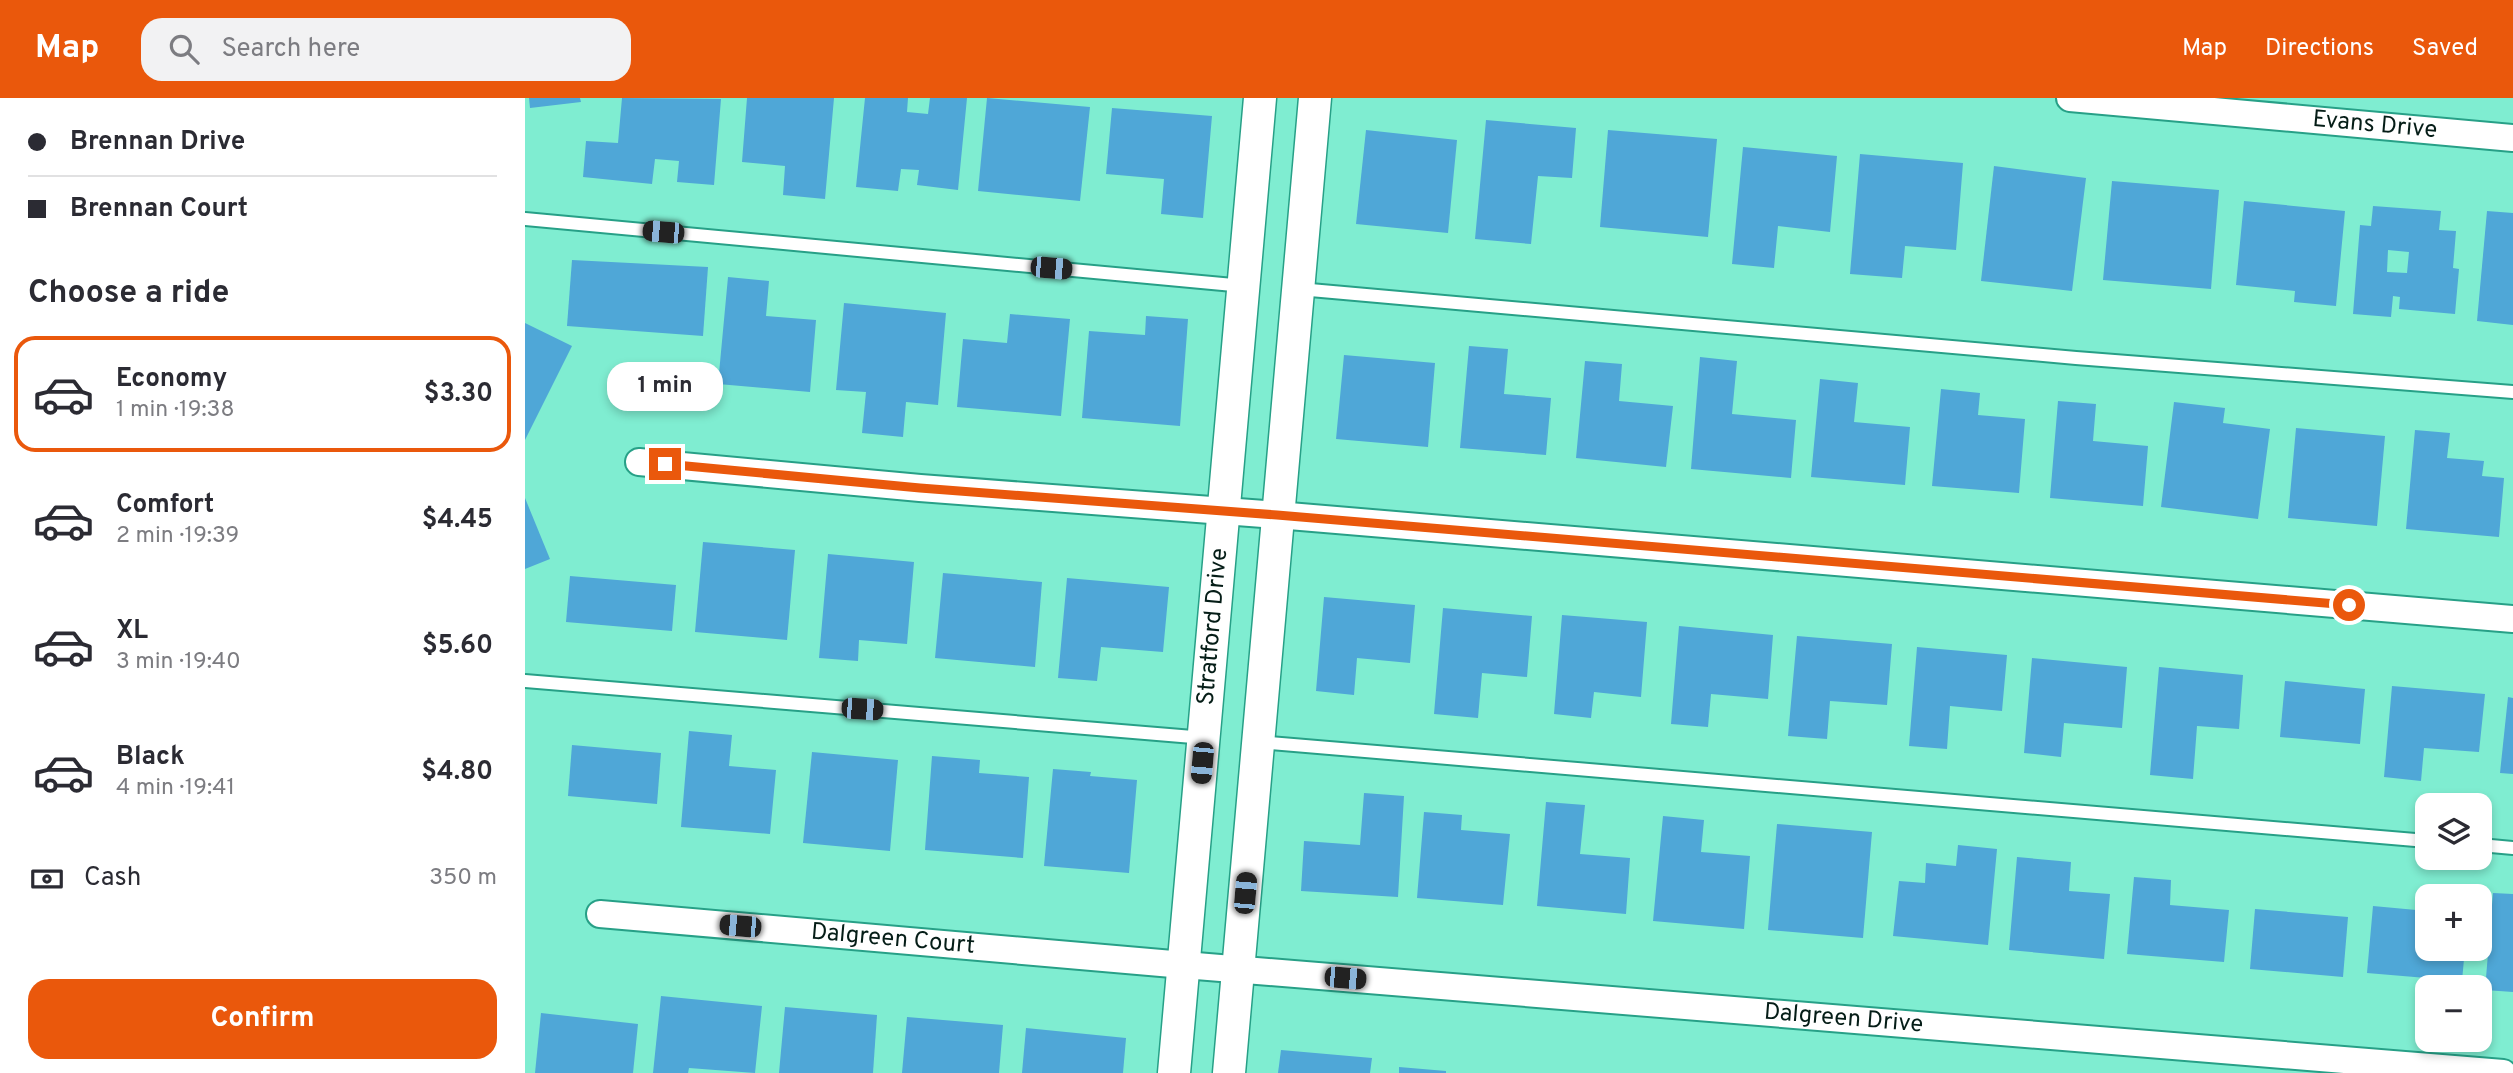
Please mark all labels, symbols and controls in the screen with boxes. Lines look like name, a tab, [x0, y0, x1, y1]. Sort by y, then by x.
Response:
search box	[141, 18, 631, 81]
text: Map	[35, 28, 99, 70]
icon: search	[165, 30, 203, 68]
text: Search here	[221, 33, 360, 66]
text: Map	[2182, 34, 2227, 64]
text: Directions	[2265, 34, 2374, 64]
text: Saved	[2412, 34, 2478, 64]
street label: Evans Drive	[2311, 105, 2438, 146]
text: Brennan Drive	[70, 126, 245, 159]
text: Brennan Court	[70, 193, 248, 226]
car	[642, 220, 685, 244]
car	[1030, 256, 1073, 280]
text: Choose a ride	[28, 274, 229, 314]
callout: 1 min	[607, 362, 723, 412]
icon: car	[32, 363, 95, 426]
text: Economy	[116, 363, 227, 396]
text: 1 min	[637, 372, 693, 401]
text: $3.30	[424, 378, 493, 411]
text: 1 min · 19:38	[116, 396, 234, 425]
route end	[649, 448, 681, 480]
icon: car	[32, 489, 95, 552]
text: Comfort	[116, 489, 214, 522]
text: $4.45	[422, 504, 493, 537]
text: 2 min · 19:39	[116, 522, 239, 551]
street label: Stratford Drive	[1191, 547, 1235, 707]
route start	[2333, 589, 2365, 621]
icon: car	[32, 615, 95, 678]
text: XL	[116, 615, 148, 648]
text: $5.60	[422, 630, 493, 663]
text: 3 min · 19:40	[116, 648, 241, 677]
car	[841, 697, 884, 721]
icon: car	[32, 741, 95, 804]
text: Black	[116, 741, 185, 774]
car	[1190, 741, 1215, 785]
text: $4.80	[421, 756, 493, 789]
text: 4 min · 19:41	[116, 774, 235, 803]
map controls	[2415, 793, 2492, 1052]
button: layers	[2415, 793, 2492, 870]
icon: cash	[28, 860, 66, 898]
text: Cash	[84, 862, 141, 895]
text: 350 m	[429, 864, 497, 893]
car	[1233, 871, 1258, 915]
button: +	[2415, 884, 2492, 961]
car	[719, 914, 762, 938]
street label: Dalgreen Court	[810, 917, 976, 962]
car	[1324, 966, 1367, 990]
button: −	[2415, 975, 2492, 1052]
button: Confirm	[28, 979, 497, 1059]
street label: Dalgreen Drive	[1763, 998, 1924, 1040]

